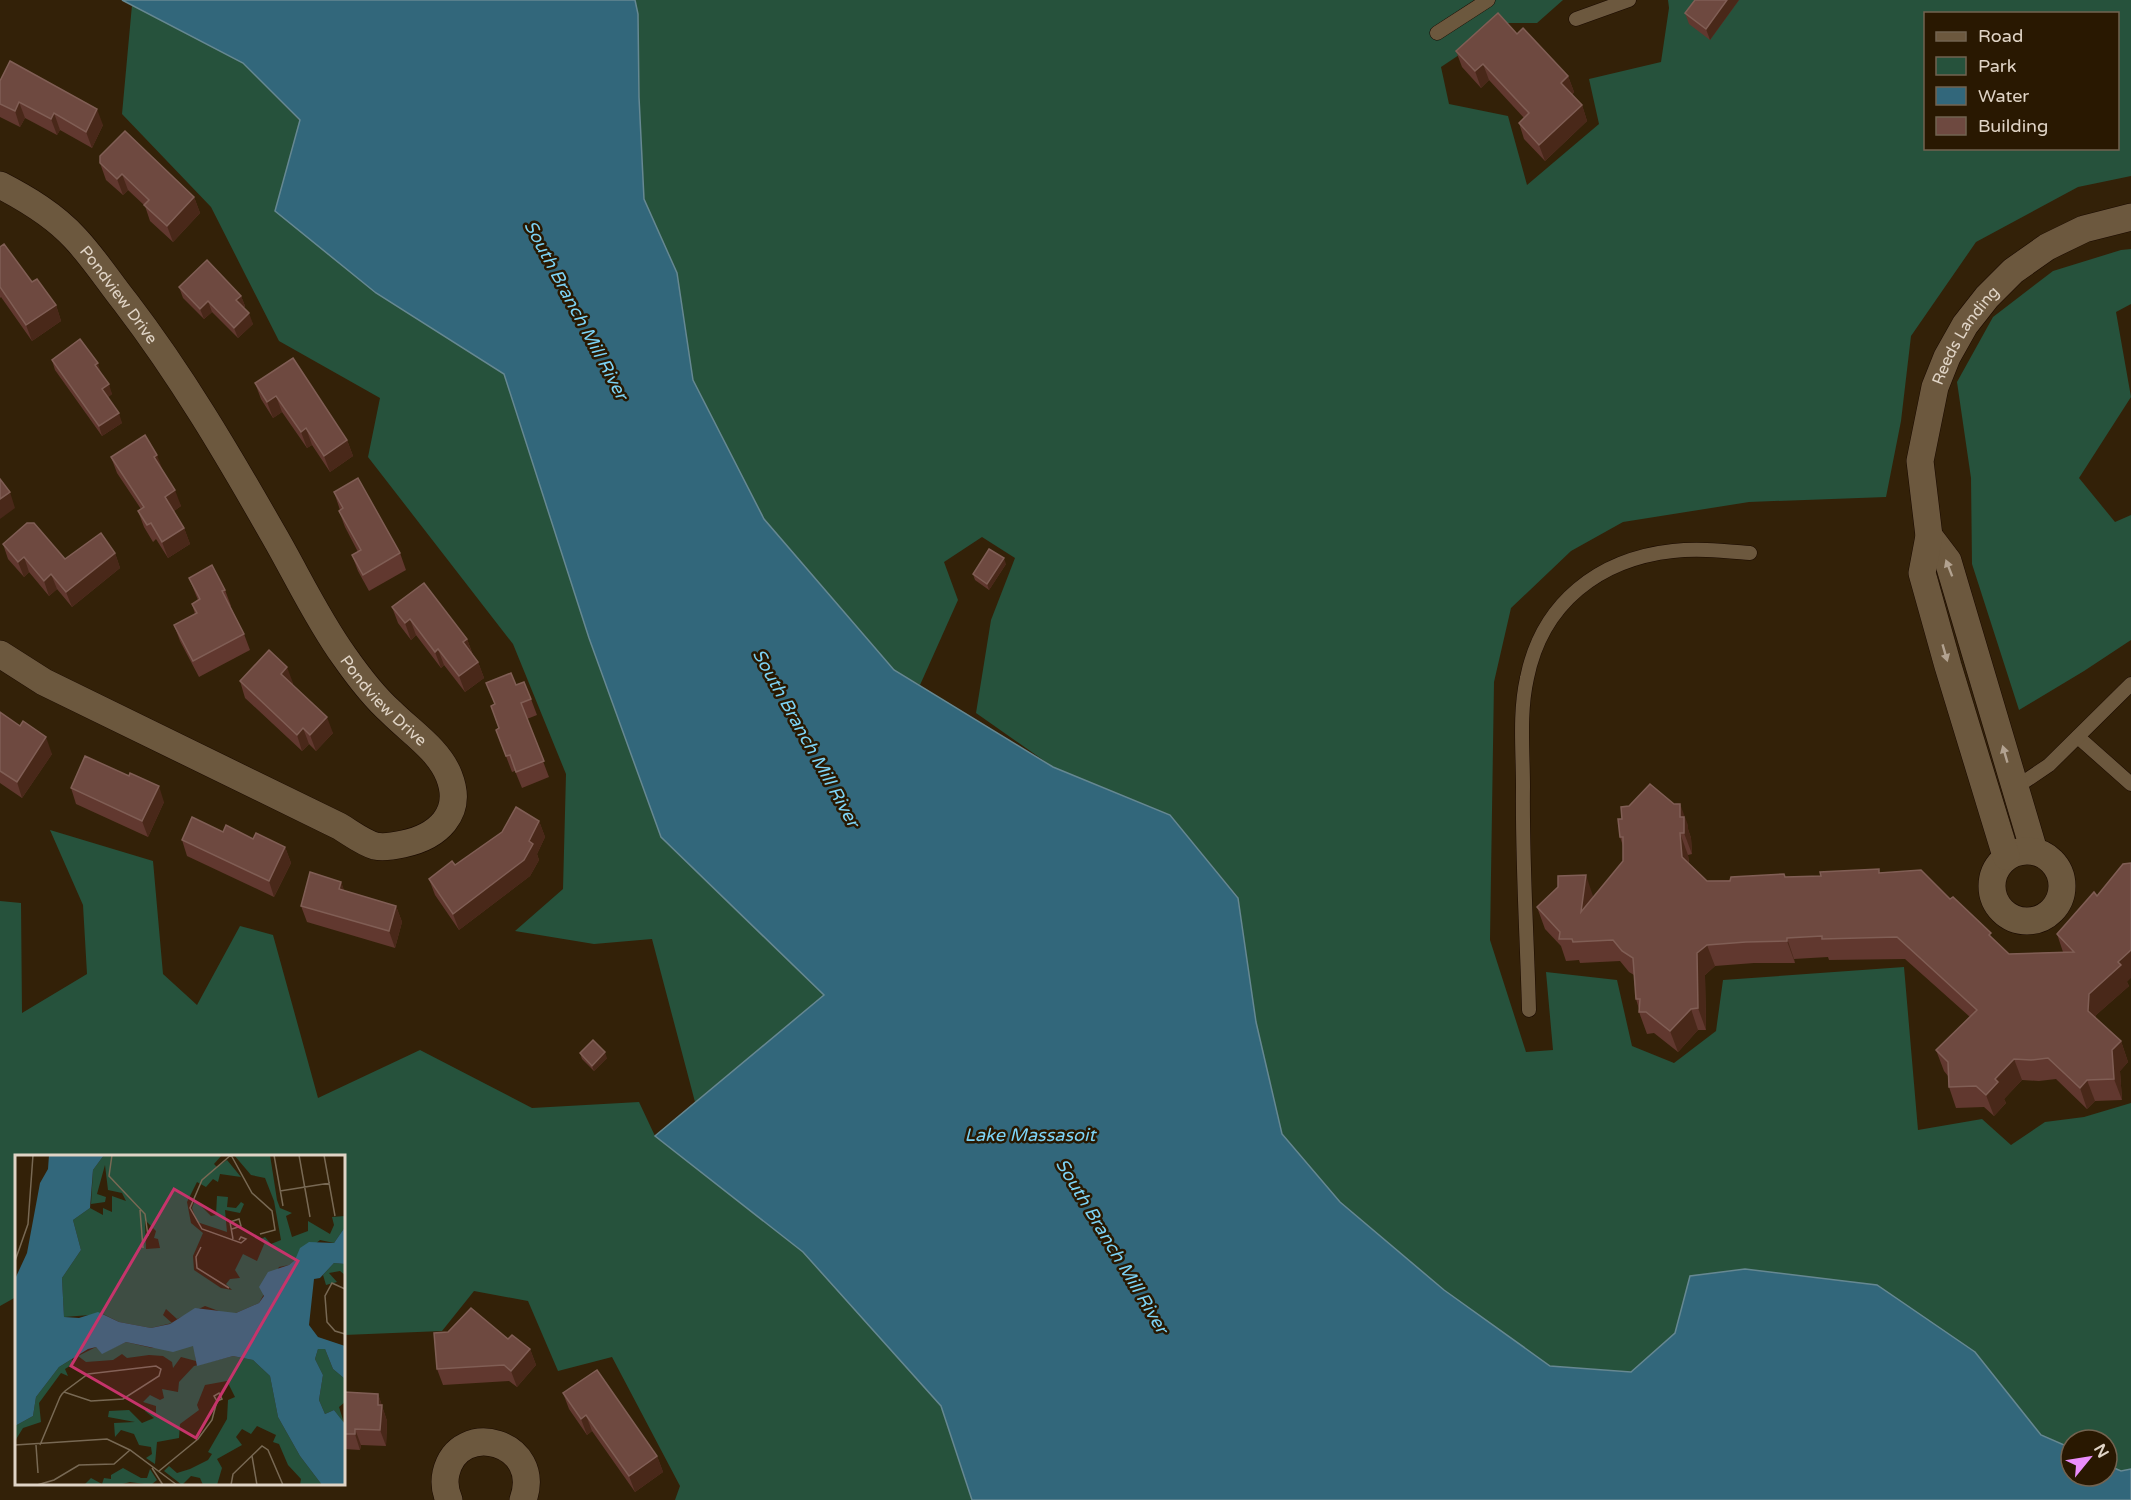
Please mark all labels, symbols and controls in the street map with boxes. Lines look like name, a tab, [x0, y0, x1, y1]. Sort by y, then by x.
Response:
legend	[1924, 12, 2119, 150]
text: Road	[1978, 25, 2023, 47]
text: Park	[1978, 55, 2017, 77]
text: Water	[1978, 85, 2029, 107]
text: Building	[1978, 115, 2048, 137]
water label: South Branch Mill River	[519, 216, 634, 405]
street label: Pondview Drive	[75, 242, 162, 348]
street label: Reeds Landing	[1928, 282, 2003, 388]
one-way arrow	[1944, 558, 1954, 576]
one-way arrow	[1940, 644, 1950, 663]
water label: South Branch Mill River	[748, 645, 865, 833]
street label: Pondview Drive	[336, 651, 431, 751]
one-way arrow	[2000, 745, 2009, 763]
water label: Lake Massasoit	[965, 1124, 1098, 1146]
inset map	[15, 1155, 345, 1485]
water label: South Branch Mill River	[1051, 1155, 1174, 1339]
north arrow	[2059, 1428, 2119, 1488]
text: N	[2089, 1440, 2113, 1462]

